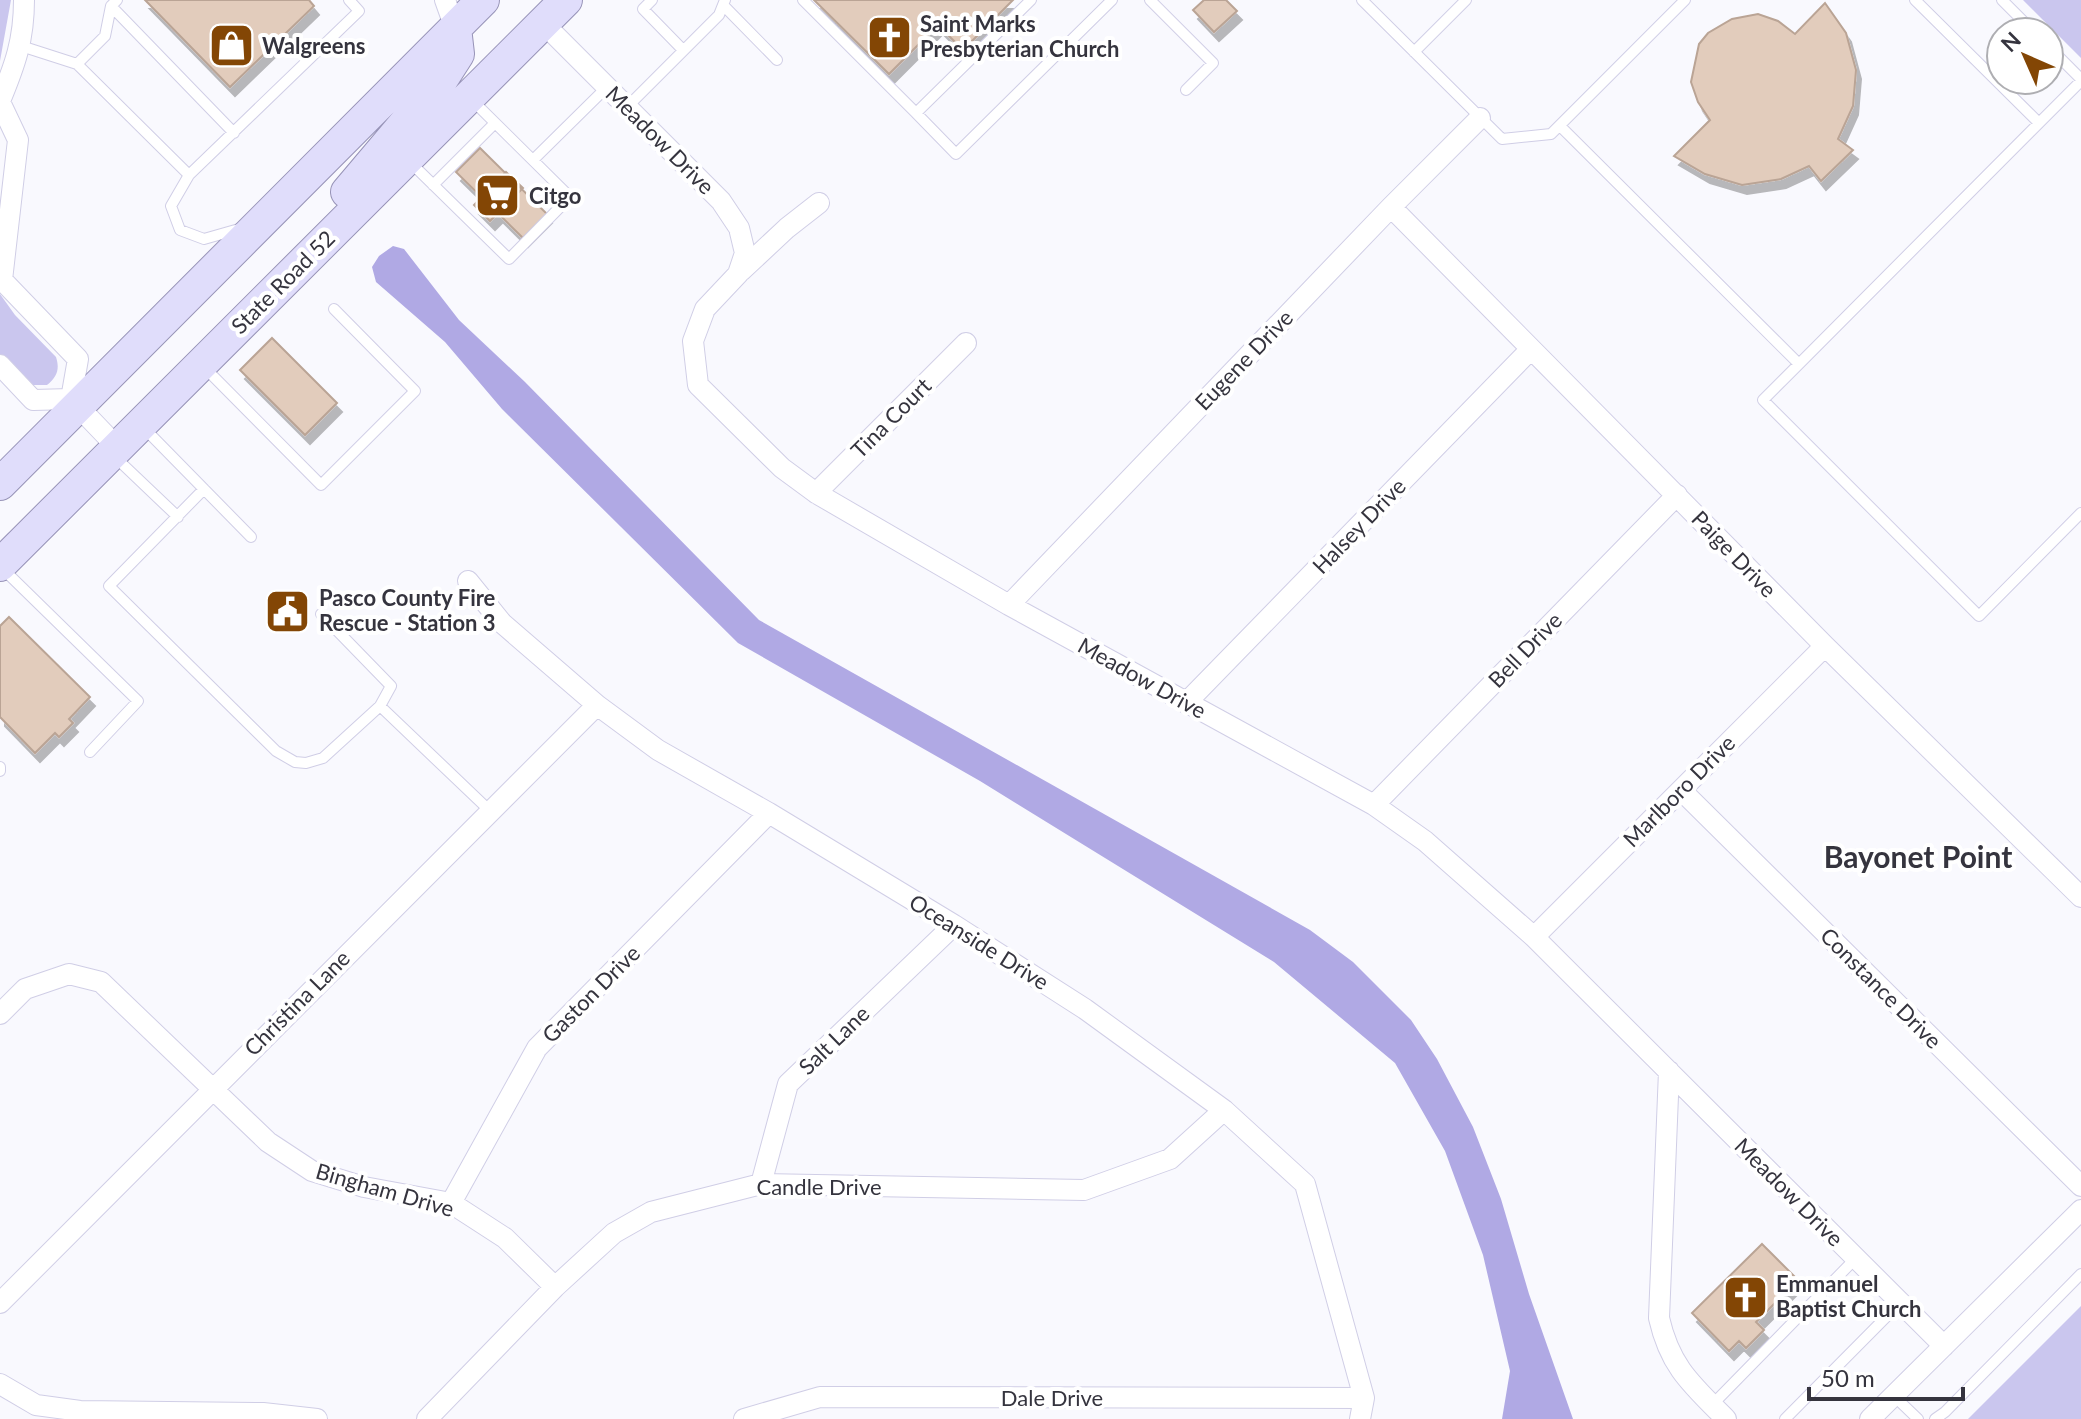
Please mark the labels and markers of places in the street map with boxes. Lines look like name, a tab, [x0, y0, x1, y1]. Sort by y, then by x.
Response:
place label: Saint Marks Presbyterian Church	[920, 10, 1119, 62]
church icon: Saint Marks Presbyterian Church	[865, 13, 913, 61]
shop icon: Walgreens	[207, 22, 255, 70]
place label: Walgreens	[262, 32, 365, 59]
supermarket icon: Citgo	[474, 172, 522, 220]
place label: Citgo	[529, 182, 581, 209]
place label: Pasco County Fire Rescue - Station 3	[319, 584, 496, 636]
public building icon: Pasco County Fire Rescue - Station 3	[264, 587, 312, 635]
place label: Emmanuel Baptist Church	[1776, 1270, 1921, 1322]
church icon: Emmanuel Baptist Church	[1721, 1273, 1769, 1321]

